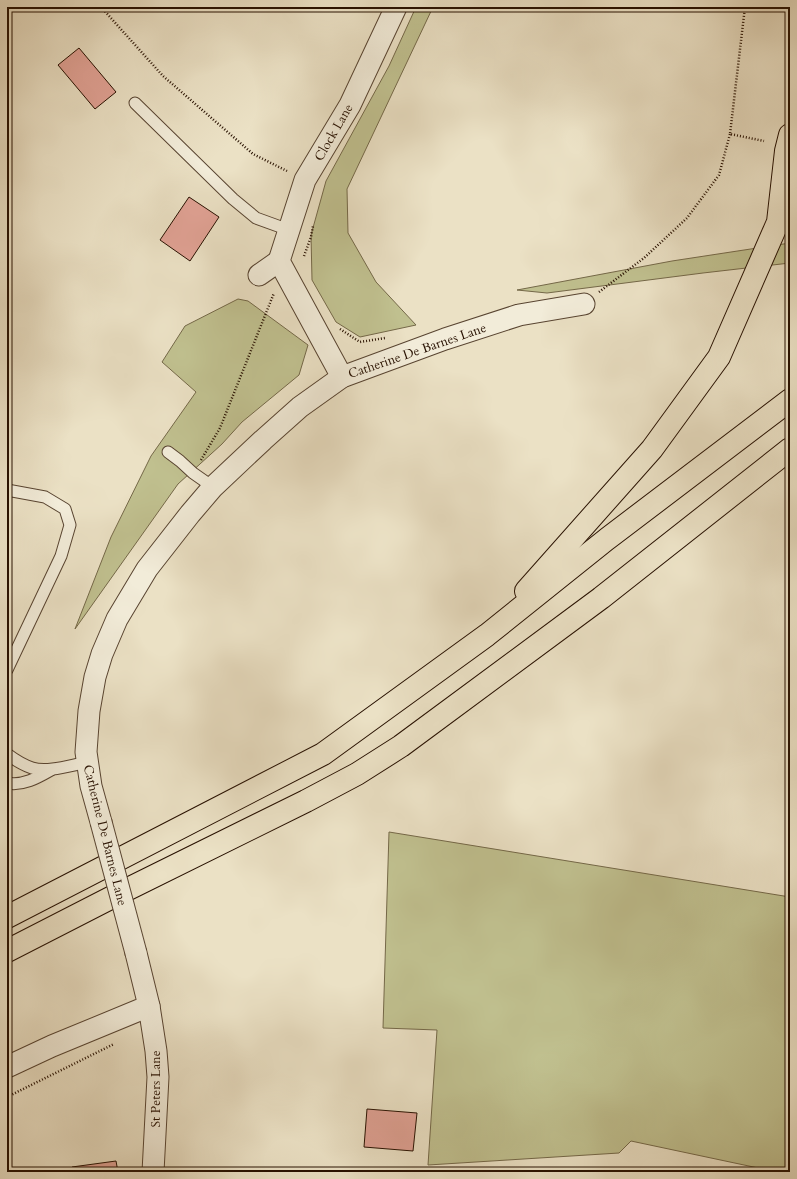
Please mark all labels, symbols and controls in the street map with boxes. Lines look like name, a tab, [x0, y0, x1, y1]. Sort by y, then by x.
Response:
street label: Clock Lane	[310, 100, 358, 164]
street label: Catherine De Barnes Lane	[346, 319, 489, 383]
street label: Catherine De Barnes Lane	[79, 763, 131, 908]
street label: St Peters Lane	[147, 1050, 165, 1128]

